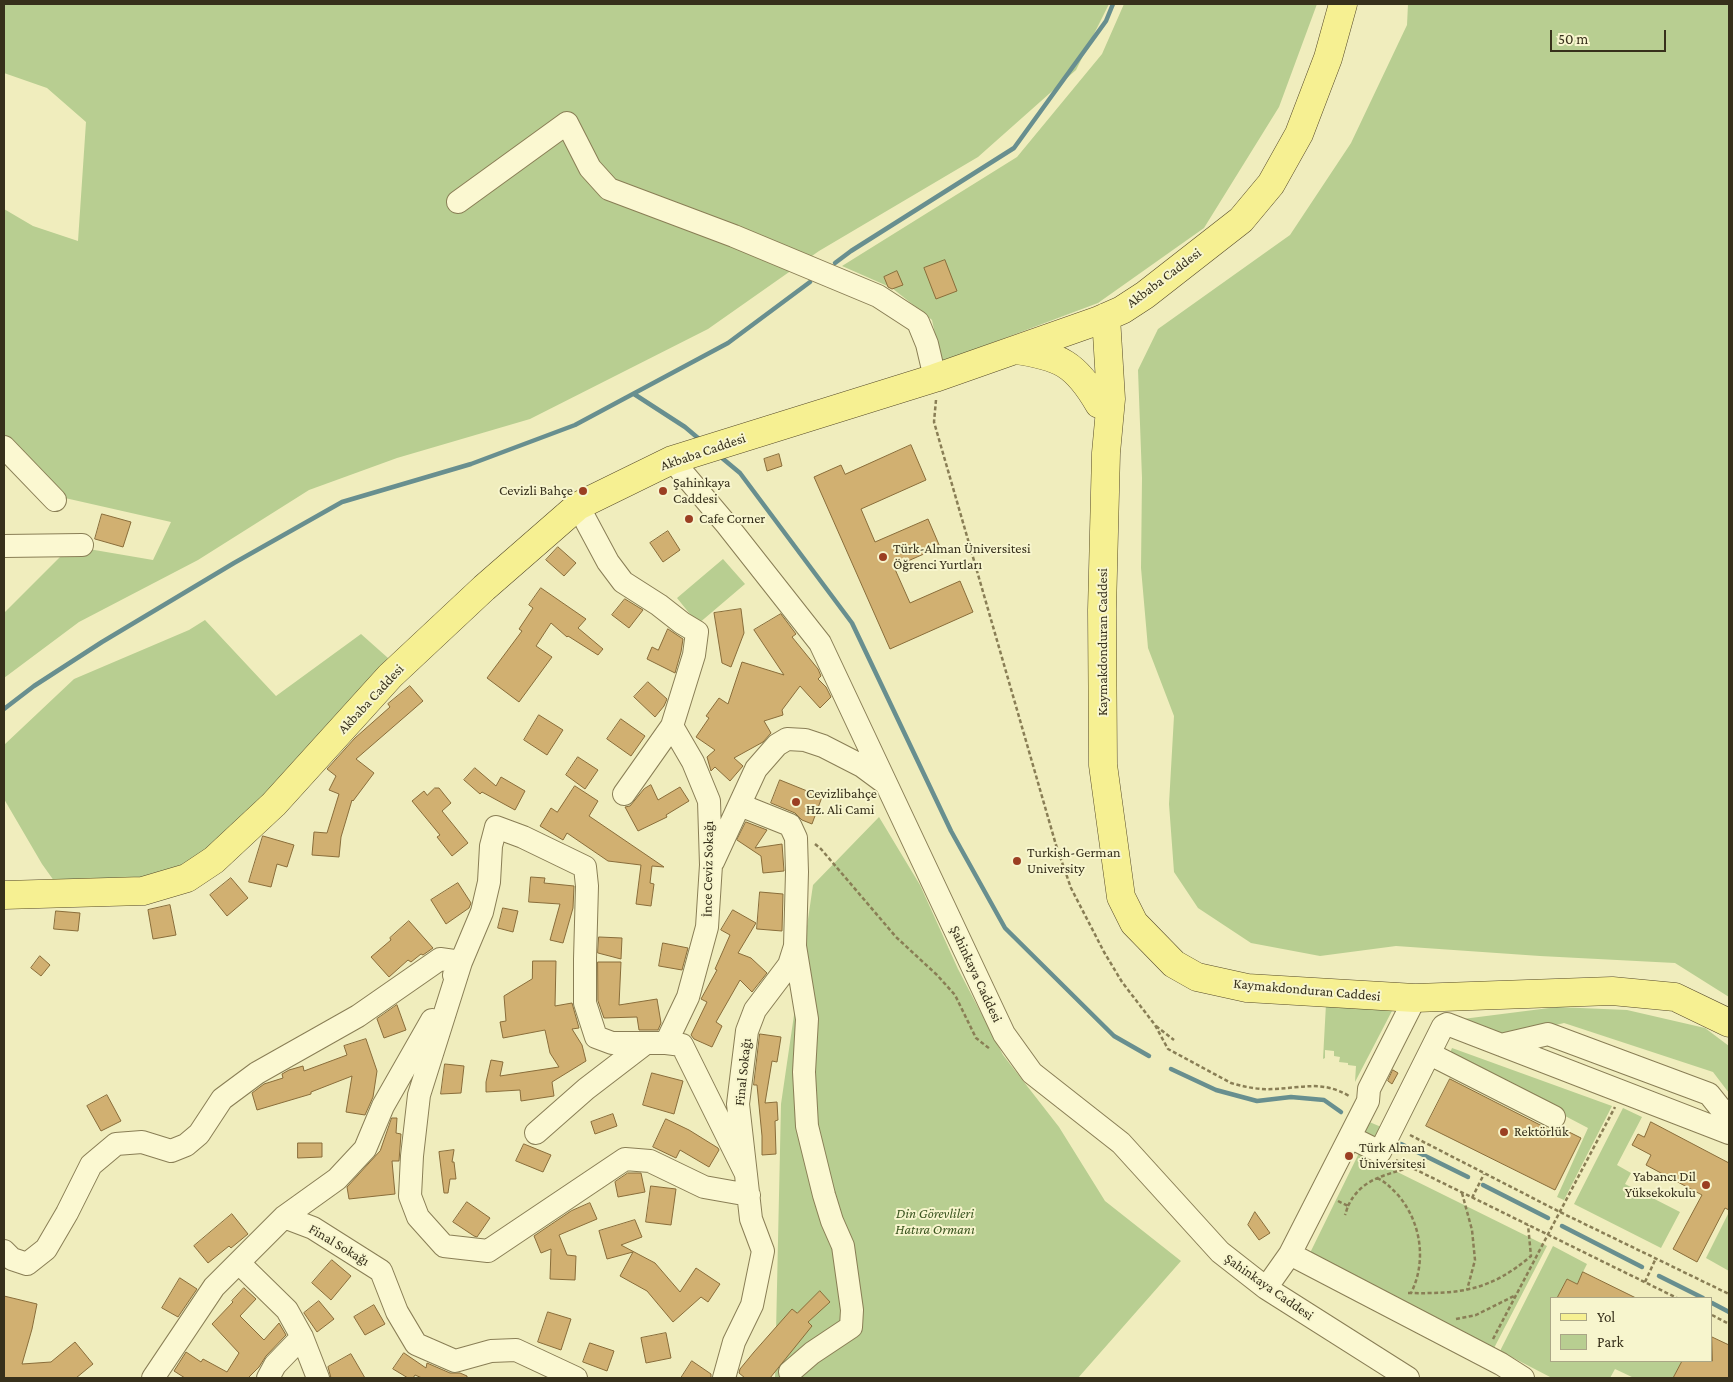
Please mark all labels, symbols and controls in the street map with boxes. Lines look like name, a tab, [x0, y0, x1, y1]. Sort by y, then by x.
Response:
scale bar	[1553, 20, 1669, 52]
text: 50 m	[1558, 31, 1588, 47]
street label: Akbaba Caddesi	[1123, 244, 1205, 312]
street label: Akbaba Caddesi	[658, 430, 748, 474]
place label: Şahinkaya Caddesi	[673, 475, 731, 508]
place label: Cevizli Bahçe	[499, 483, 573, 499]
marker: Cevizli Bahçe	[577, 485, 589, 497]
marker: Şahinkaya Caddesi	[657, 485, 669, 497]
place label: Cafe Corner	[699, 511, 765, 527]
marker: Cafe Corner	[683, 513, 695, 525]
place label: Türk-Alman Üniversitesi Öğrenci Yurtları	[893, 541, 1031, 574]
marker: Türk-Alman Üniversitesi Öğrenci Yurtları	[877, 551, 889, 563]
street label: Kaymakdonduran Caddesi	[1095, 568, 1111, 716]
street label: Akbaba Caddesi	[334, 661, 408, 737]
place label: Cevizlibahçe Hz. Ali Cami	[806, 786, 877, 819]
marker: Cevizlibahçe Hz. Ali Cami	[790, 796, 802, 808]
street label: İnce Ceviz Sokağı	[699, 821, 717, 917]
place label: Turkish-German University	[1027, 845, 1121, 878]
marker: Turkish-German University	[1011, 855, 1023, 867]
street label: Şahinkaya Caddesi	[946, 923, 1006, 1025]
street label: Kaymakdonduran Caddesi	[1233, 975, 1381, 1005]
street label: Final Sokağı	[731, 1037, 755, 1107]
place label: Rektörlük	[1514, 1124, 1569, 1140]
marker: Rektörlük	[1498, 1126, 1510, 1138]
place label: Türk Alman Üniversitesi	[1359, 1140, 1426, 1172]
marker: Türk Alman Üniversitesi	[1343, 1150, 1355, 1162]
place label: Yabancı Dil Yüksekokulu	[1625, 1169, 1696, 1202]
marker: Yabancı Dil Yüksekokulu	[1700, 1179, 1712, 1191]
park label: Din Görevlileri Hatıra Ormanı	[895, 1206, 975, 1238]
street label: Final Sokağı	[306, 1220, 372, 1270]
street label: Şahinkaya Caddesi	[1221, 1250, 1317, 1324]
legend	[1550, 1297, 1713, 1362]
text: Yol	[1597, 1309, 1615, 1325]
text: Park	[1597, 1334, 1624, 1350]

